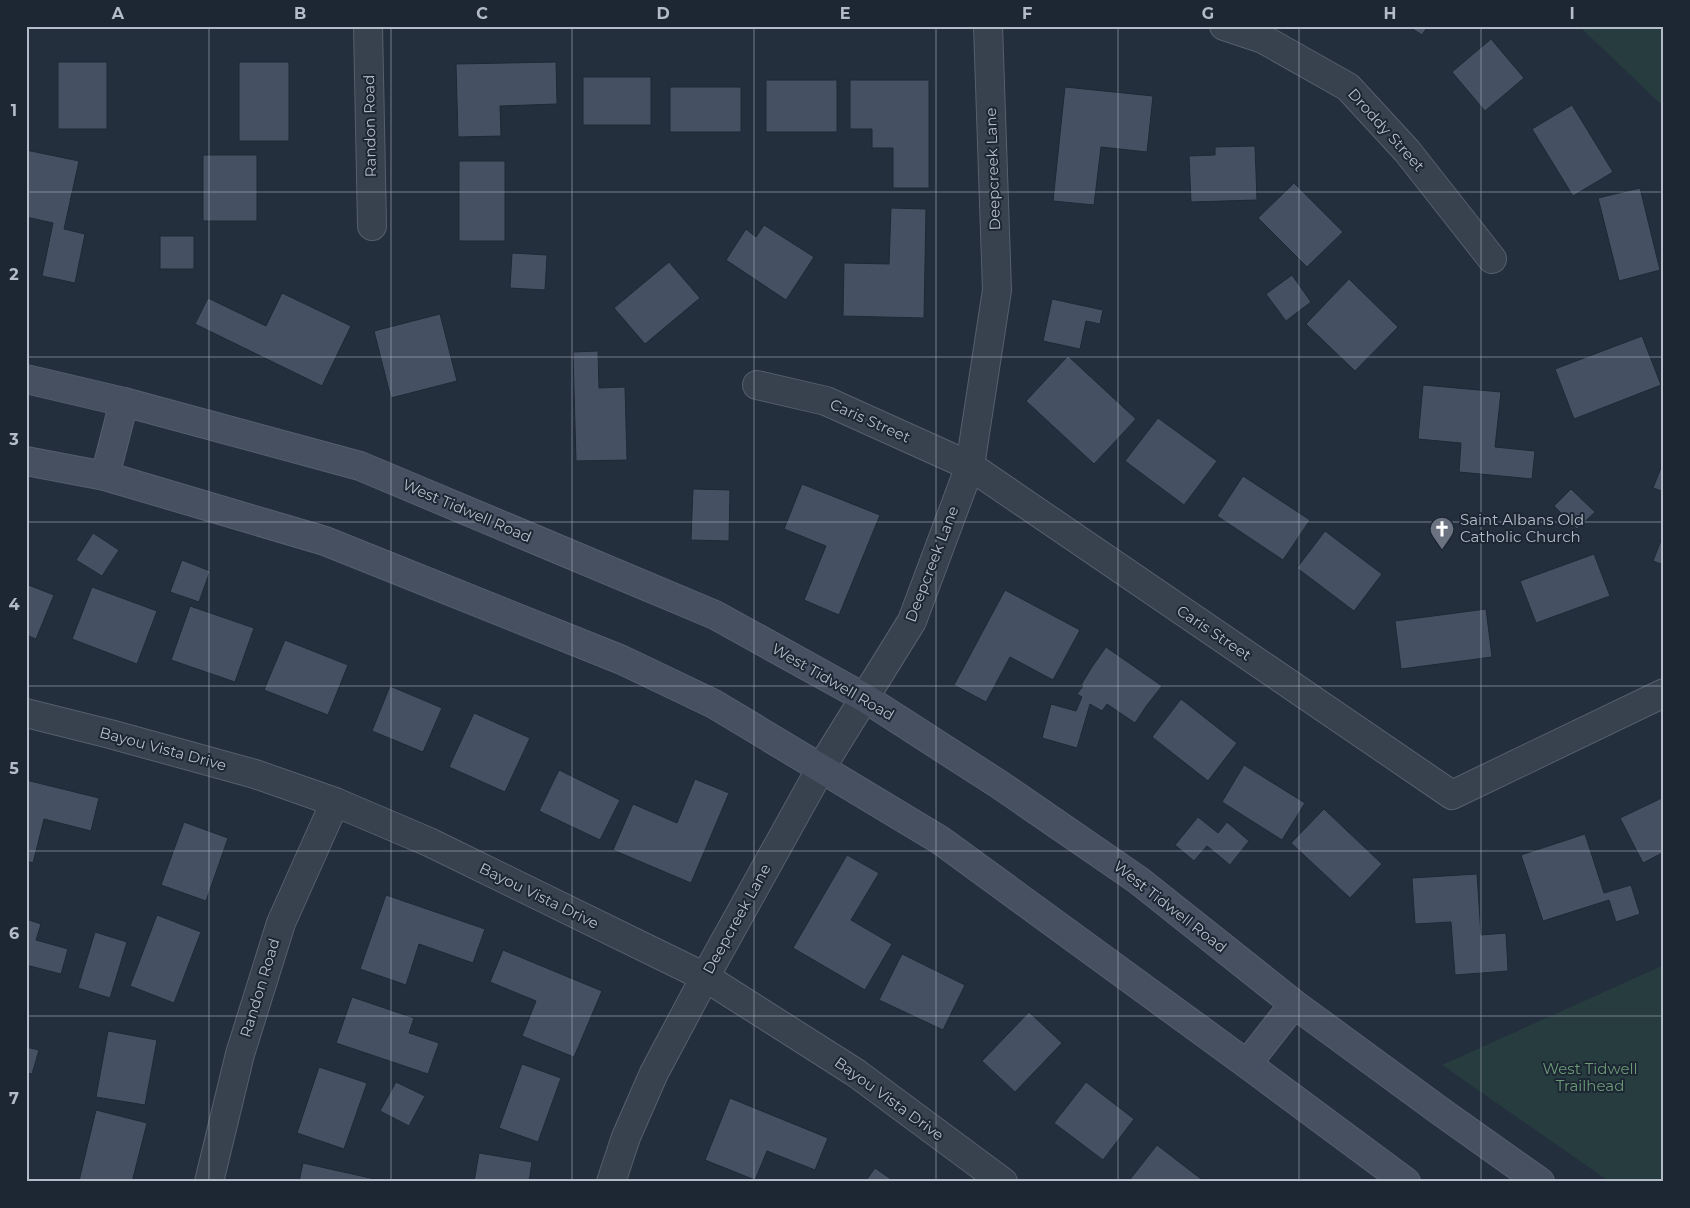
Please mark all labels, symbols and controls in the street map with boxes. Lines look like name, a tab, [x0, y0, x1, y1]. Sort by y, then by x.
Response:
text: A	[111, 4, 125, 23]
text: B	[294, 4, 306, 23]
text: C	[476, 4, 488, 23]
text: D	[656, 4, 670, 23]
text: E	[840, 4, 850, 23]
text: F	[1022, 4, 1032, 23]
text: G	[1202, 4, 1214, 23]
text: H	[1384, 4, 1396, 23]
text: I	[1569, 4, 1575, 23]
street label: Randon Road	[359, 75, 380, 177]
street label: Droddy Street	[1344, 84, 1429, 175]
text: 1	[11, 101, 17, 120]
street label: Deepcreek Lane	[981, 107, 1004, 231]
text: 2	[9, 265, 19, 284]
street label: Caris Street	[827, 394, 913, 447]
text: 3	[8, 430, 19, 449]
street label: West Tidwell Road	[400, 475, 535, 546]
street label: Deepcreek Lane	[901, 503, 962, 625]
place label: Saint Albans Old Catholic Church	[1460, 510, 1584, 546]
church icon: Saint Albans Old Catholic Church	[1429, 516, 1455, 550]
text: 4	[8, 595, 20, 614]
street label: Caris Street	[1173, 601, 1255, 664]
street label: West Tidwell Road	[769, 639, 898, 724]
street label: Bayou Vista Drive	[98, 722, 229, 775]
text: 5	[9, 759, 19, 778]
street label: West Tidwell Road	[1110, 857, 1231, 957]
street label: Bayou Vista Drive	[476, 858, 602, 933]
street label: Deepcreek Lane	[698, 860, 775, 977]
text: 6	[9, 924, 19, 943]
street label: Randon Road	[235, 936, 284, 1040]
street label: Bayou Vista Drive	[831, 1053, 948, 1145]
park label: West Tidwell Trailhead	[1542, 1059, 1638, 1095]
text: 7	[9, 1089, 19, 1108]

